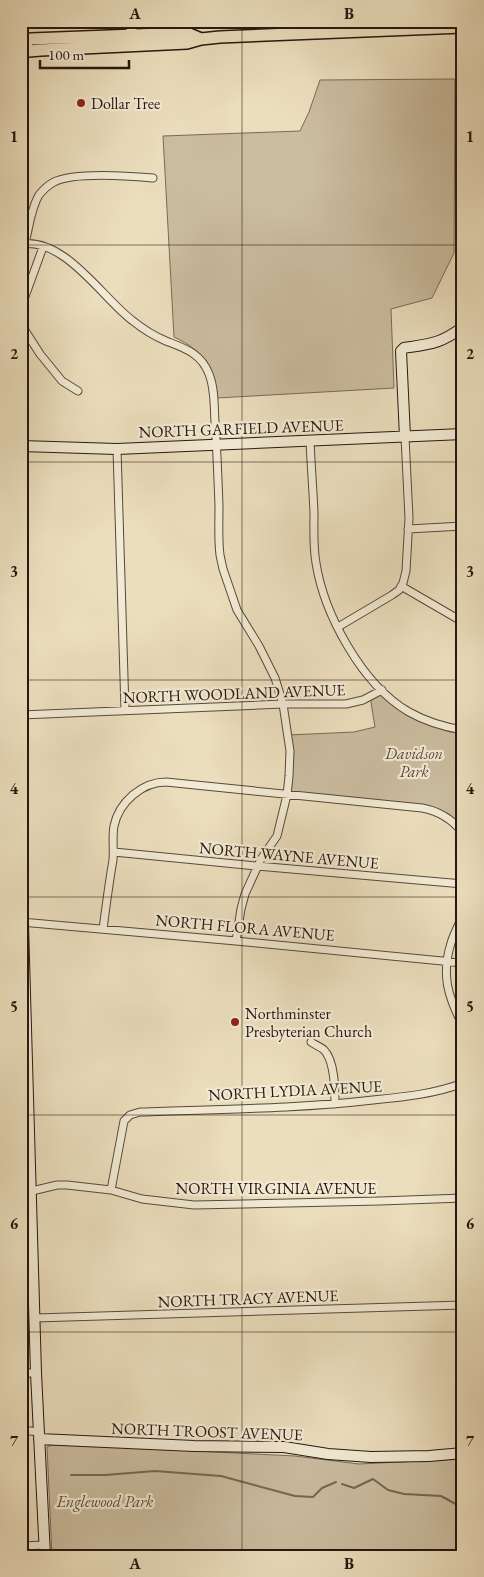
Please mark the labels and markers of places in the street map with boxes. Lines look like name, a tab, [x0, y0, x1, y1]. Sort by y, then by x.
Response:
place label: Dollar Tree	[91, 93, 160, 114]
marker: Dollar Tree	[75, 97, 87, 109]
place label: Northminster Presbyterian Church	[245, 1003, 372, 1042]
marker: Northminster Presbyterian Church	[229, 1016, 241, 1028]

